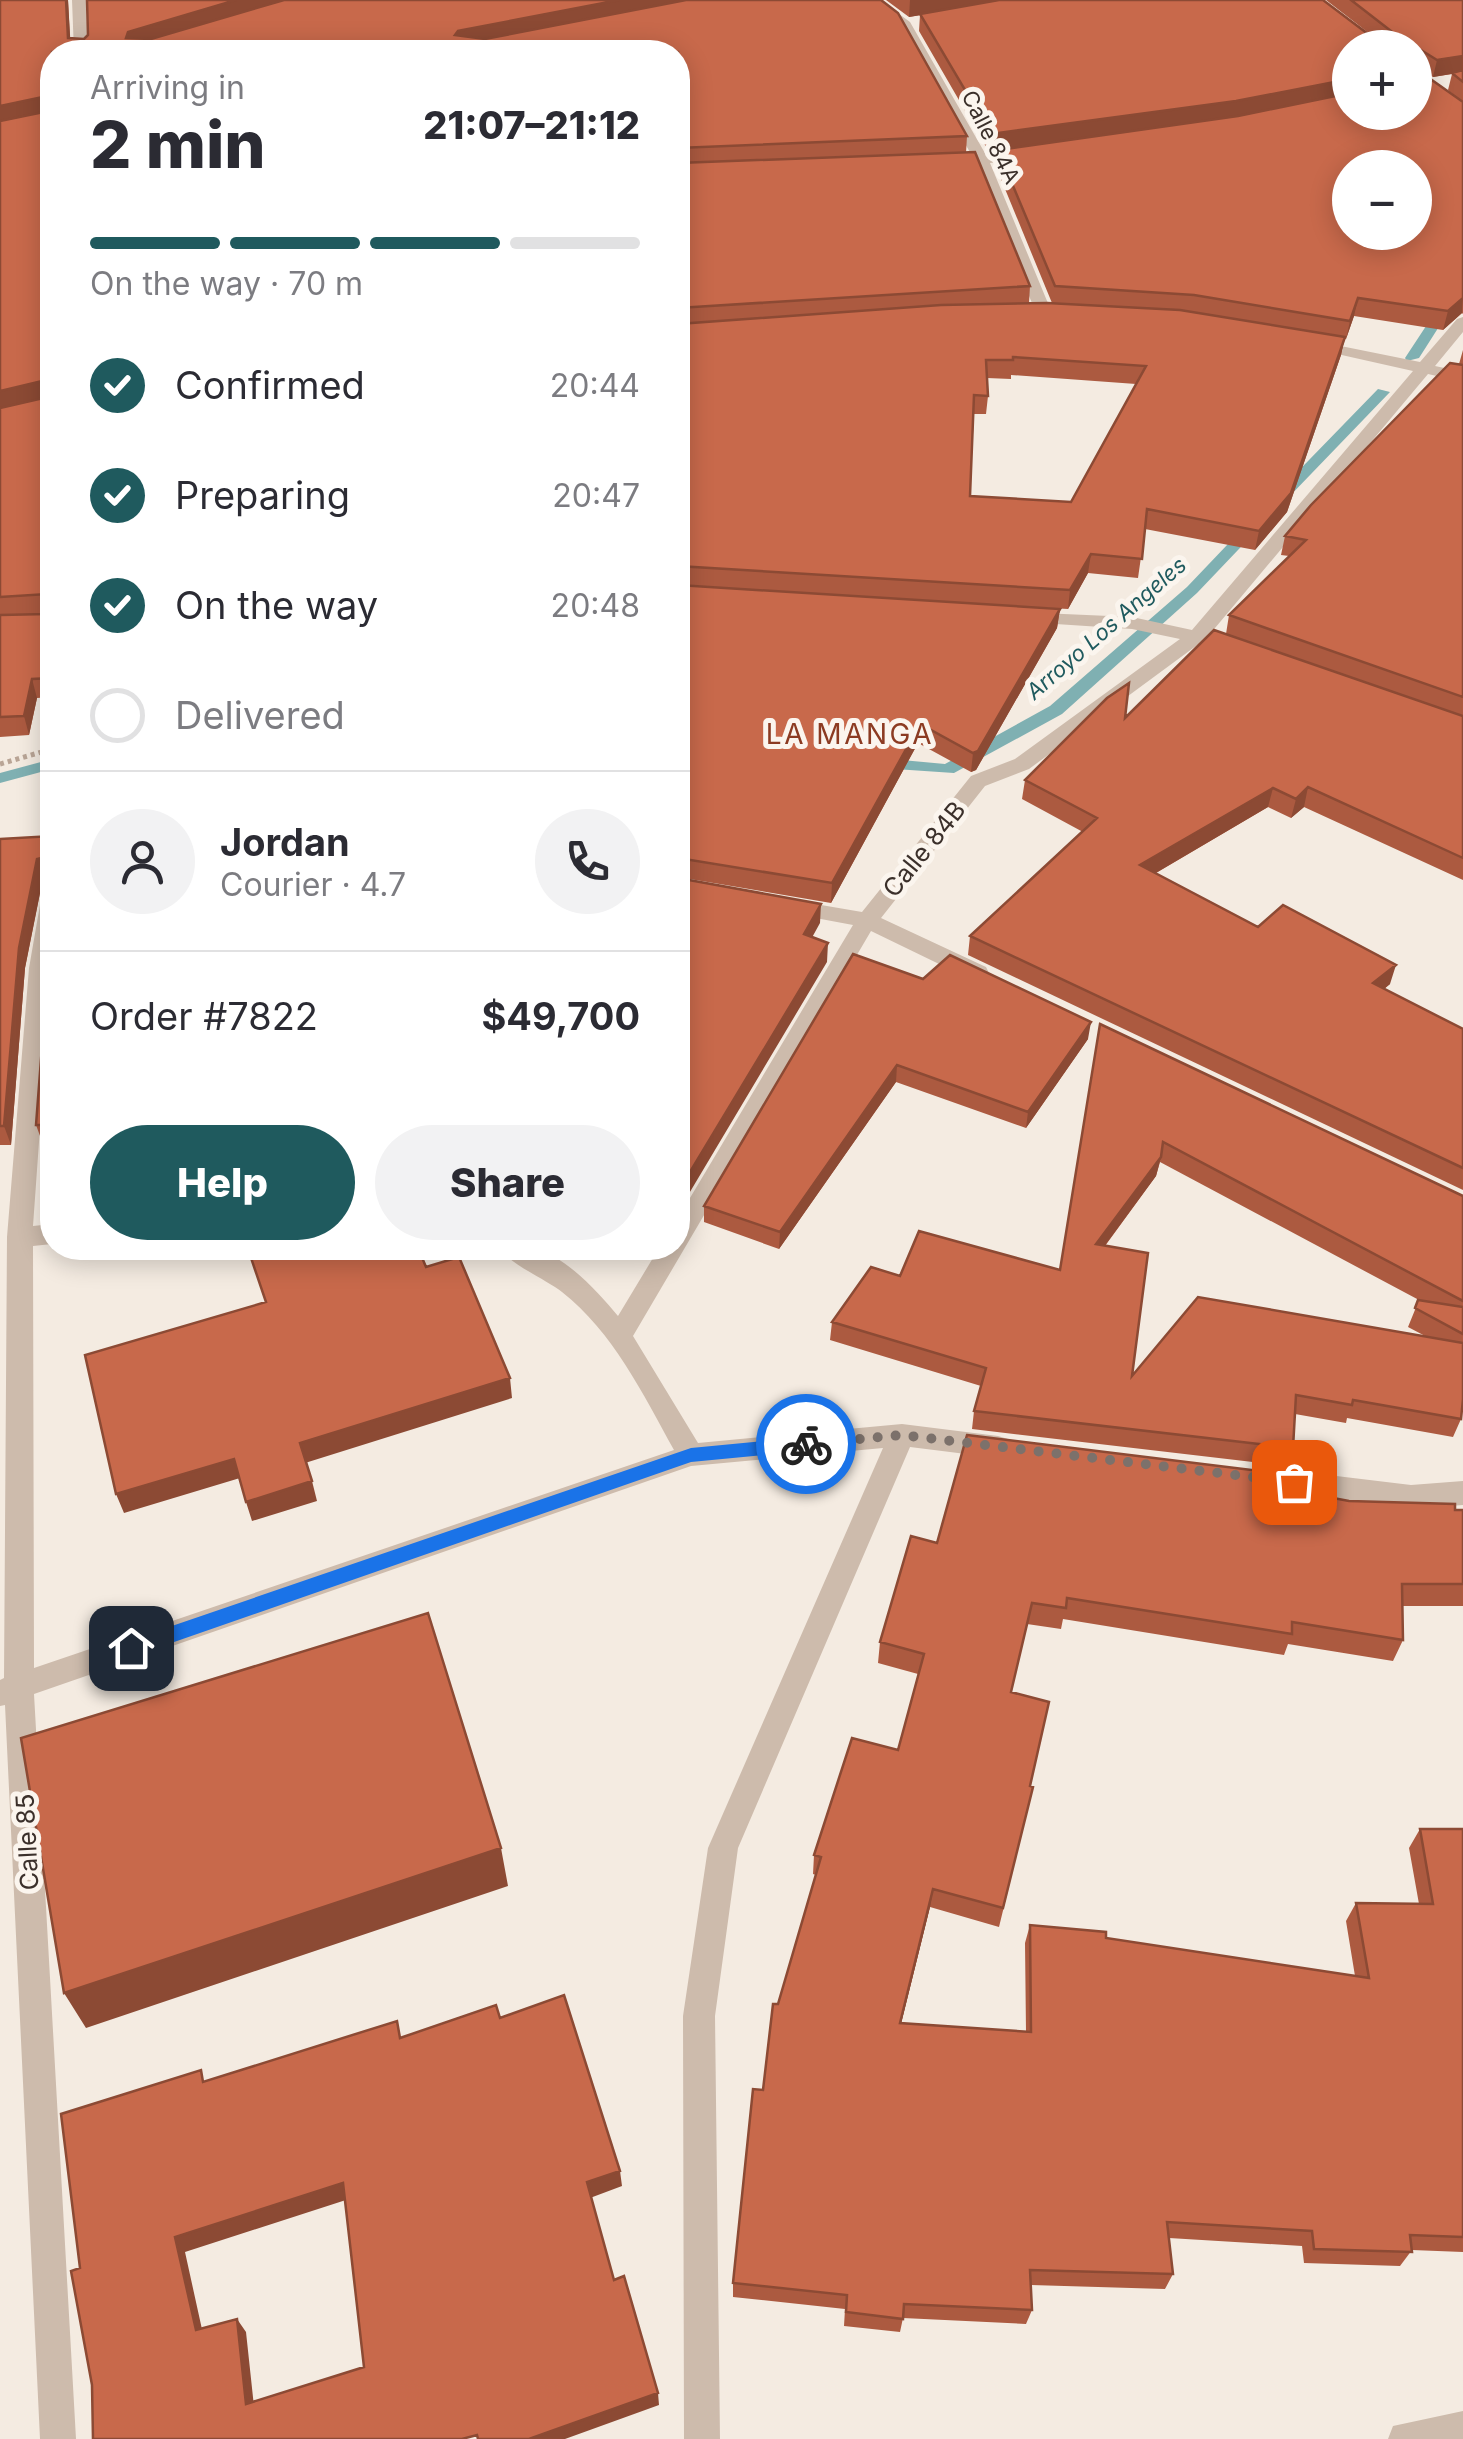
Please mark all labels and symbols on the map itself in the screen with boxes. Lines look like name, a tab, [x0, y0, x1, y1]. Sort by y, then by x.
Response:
street label: Calle 84A	[956, 86, 1026, 188]
water label: Arroyo Los Angeles	[1020, 552, 1191, 705]
district label: LA MANGA	[766, 717, 934, 751]
street label: Calle 84B	[876, 795, 972, 903]
courier	[756, 1394, 856, 1494]
pin	[1252, 1440, 1337, 1525]
pin	[89, 1606, 174, 1691]
street label: Calle 85	[9, 1793, 45, 1891]

